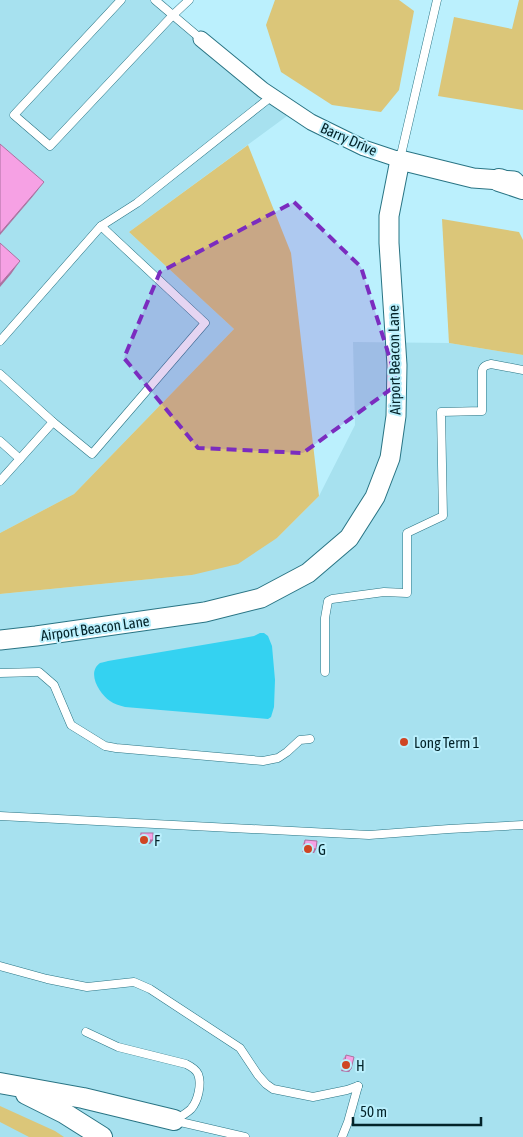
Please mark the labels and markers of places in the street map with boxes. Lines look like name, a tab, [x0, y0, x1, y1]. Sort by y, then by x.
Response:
place label: Long Term 1	[414, 734, 479, 751]
marker: Long Term 1	[398, 736, 410, 748]
place label: F	[154, 832, 160, 849]
marker: F	[138, 834, 150, 846]
place label: G	[318, 841, 326, 858]
marker: G	[302, 843, 314, 855]
place label: H	[356, 1057, 365, 1074]
marker: H	[340, 1059, 352, 1071]

